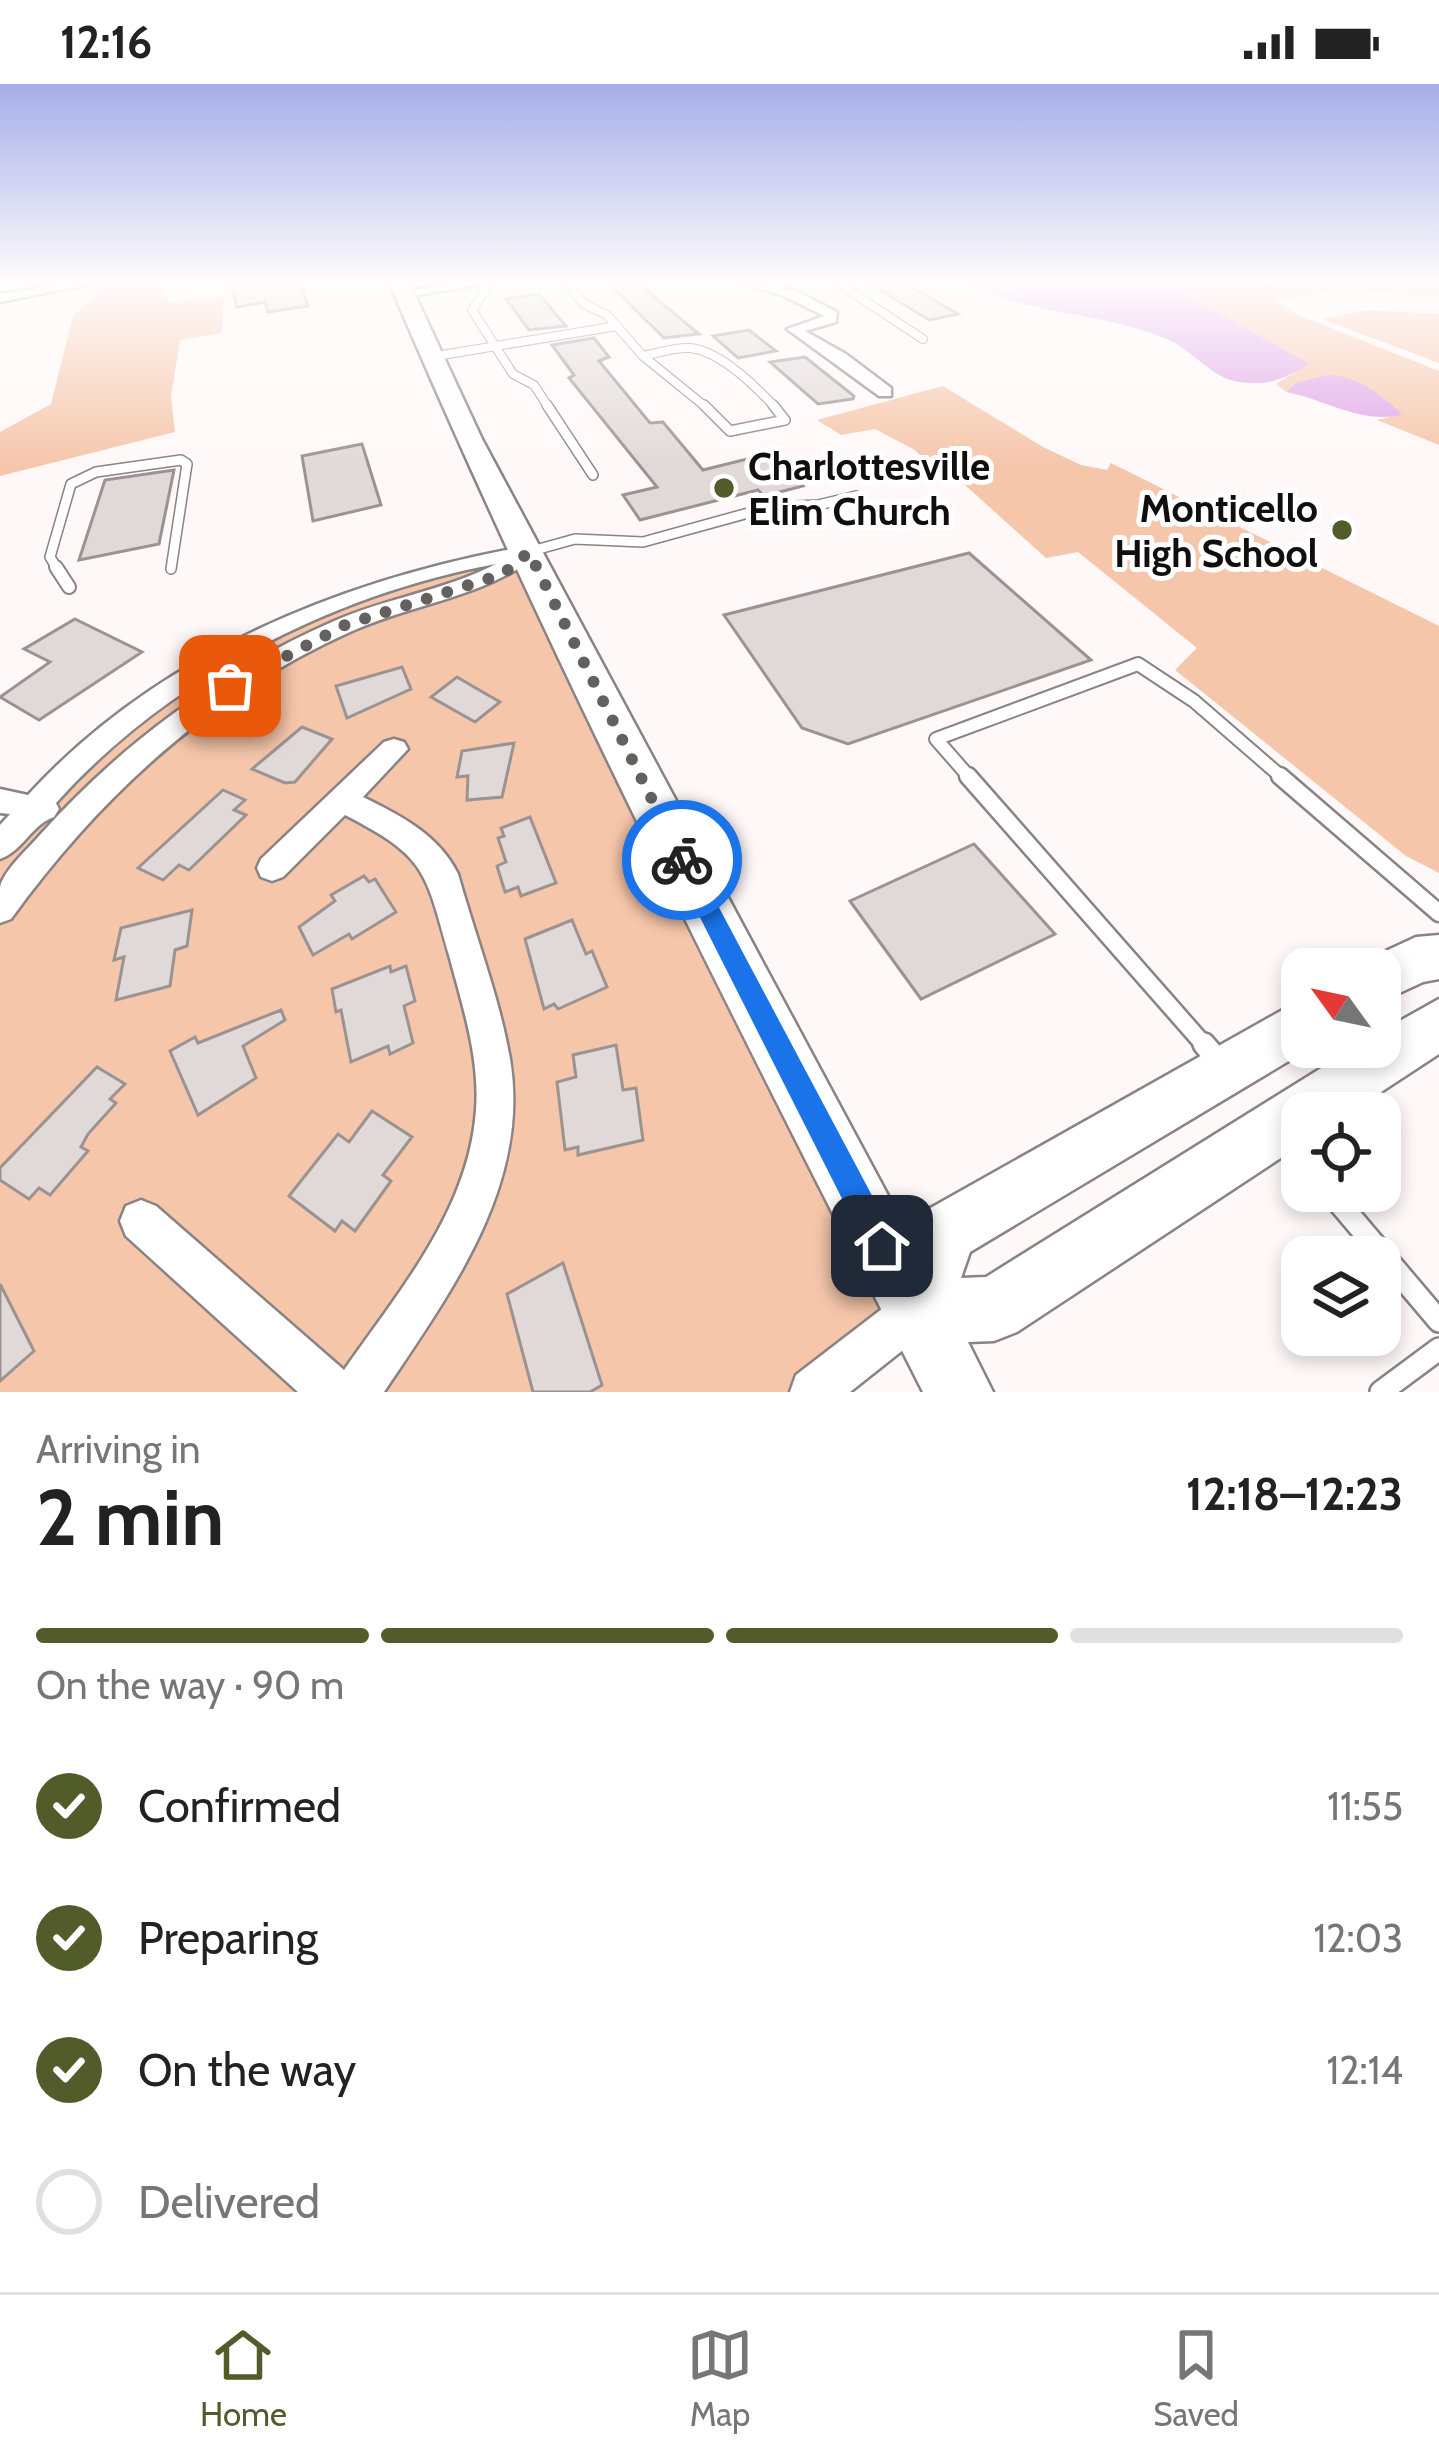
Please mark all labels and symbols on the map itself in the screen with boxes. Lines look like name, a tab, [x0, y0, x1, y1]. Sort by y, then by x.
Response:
place label: Charlottesville Elim Church	[748, 442, 990, 535]
marker: Charlottesville Elim Church	[711, 475, 737, 501]
place label: Monticello High School	[1114, 484, 1318, 577]
marker: Monticello High School	[1329, 517, 1355, 543]
pin	[179, 635, 281, 737]
courier	[622, 800, 742, 920]
north arrow	[1281, 948, 1401, 1068]
pin	[831, 1195, 933, 1297]

